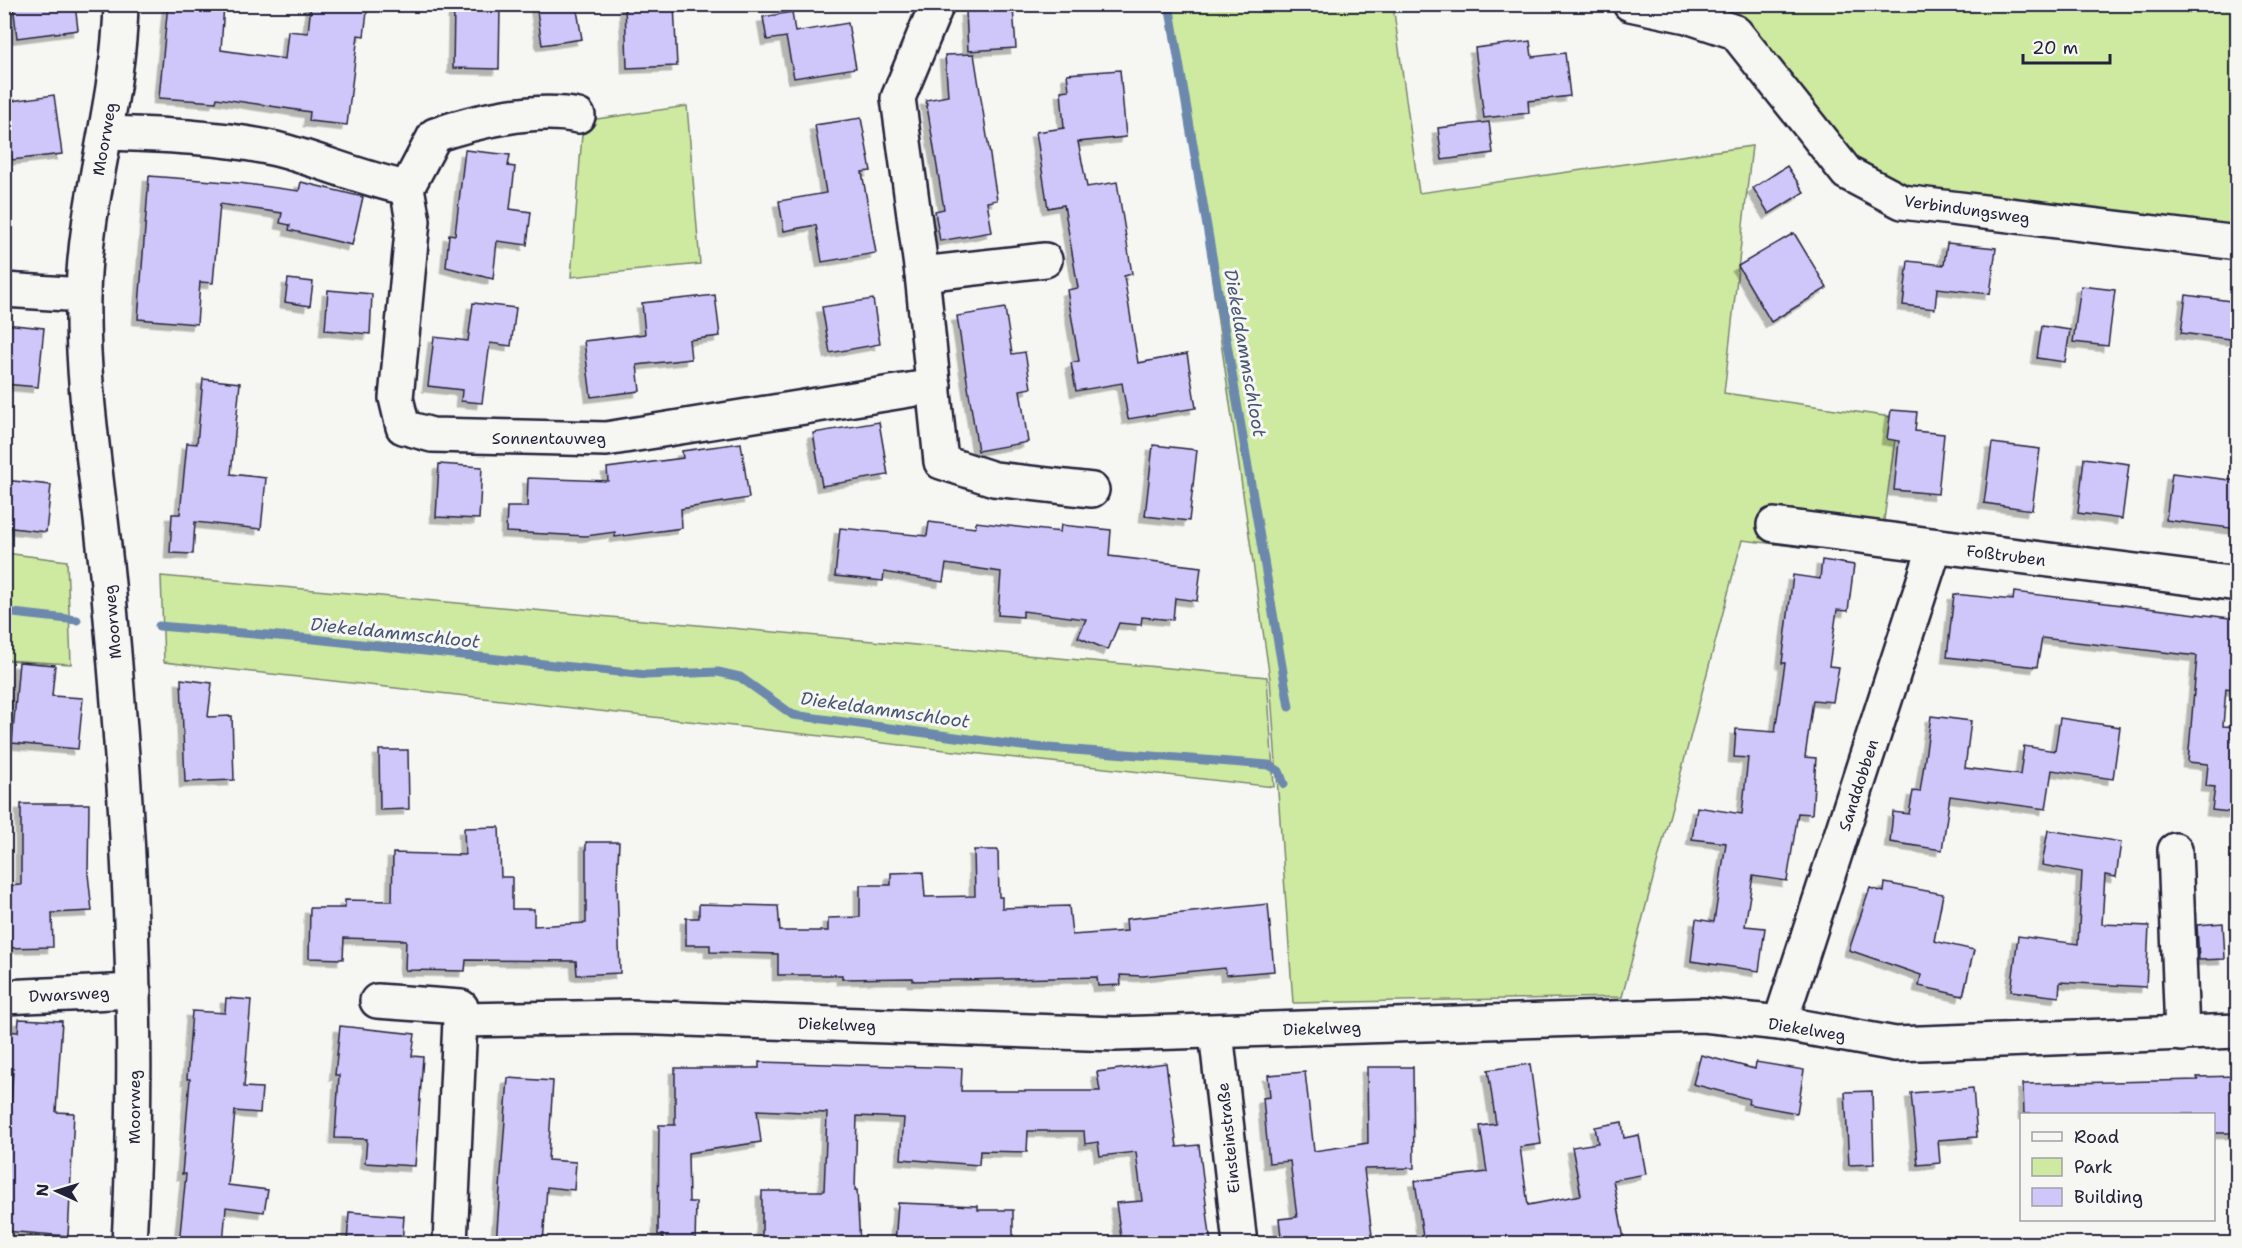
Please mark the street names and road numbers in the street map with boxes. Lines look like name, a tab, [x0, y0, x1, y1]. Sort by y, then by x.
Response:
street label: Moorweg	[88, 101, 121, 177]
street label: Verbindungsweg	[1903, 190, 2031, 229]
street label: Sonnentauweg	[492, 428, 606, 449]
street label: Foßtruben	[1965, 540, 2047, 571]
street label: Moorweg	[99, 584, 126, 660]
street label: Sanddobben	[1834, 736, 1883, 834]
street label: Dwarsweg	[28, 982, 110, 1007]
street label: Diekelweg	[797, 1013, 877, 1036]
street label: Diekelweg	[1767, 1013, 1847, 1046]
street label: Diekelweg	[1283, 1017, 1362, 1040]
street label: Moorweg	[124, 1070, 145, 1144]
street label: Einsteinstraße	[1212, 1082, 1245, 1194]

